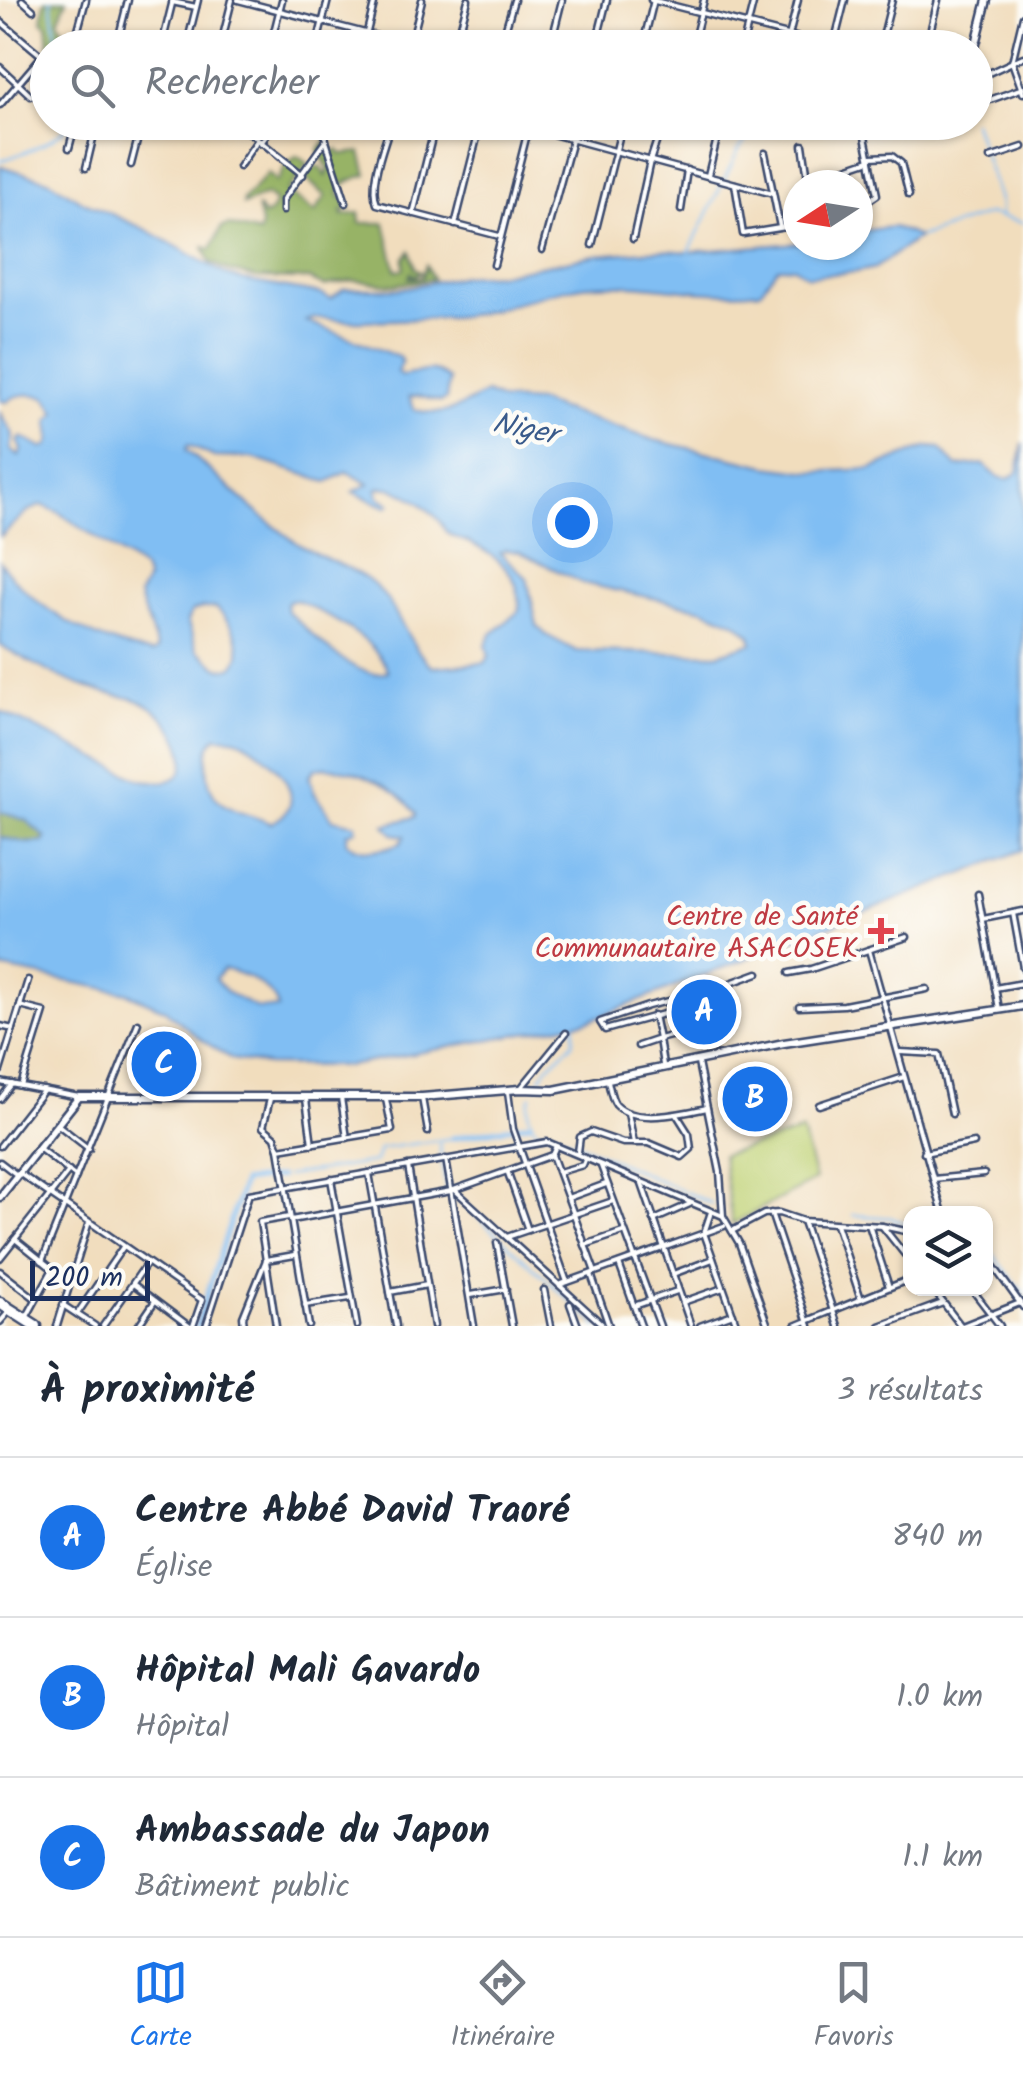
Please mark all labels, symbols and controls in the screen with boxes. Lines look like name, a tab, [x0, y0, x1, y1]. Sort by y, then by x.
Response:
search box	[30, 30, 993, 140]
text: Rechercher	[145, 55, 318, 115]
icon: search	[65, 58, 120, 113]
north arrow	[783, 170, 873, 260]
water label: Niger	[488, 400, 567, 461]
your location	[547, 497, 598, 548]
place label: Centre de Santé Communautaire ASACOSEK	[535, 895, 860, 972]
marker: Centre de Santé Communautaire ASACOSEK	[868, 918, 894, 944]
pin: A	[672, 974, 736, 1050]
pin: C	[132, 1026, 196, 1102]
pin: B	[722, 1062, 788, 1136]
map controls	[903, 1206, 993, 1296]
button: layers	[903, 1206, 993, 1296]
scale bar	[30, 1256, 150, 1300]
text: 200 m	[45, 1256, 123, 1301]
text: À proximité	[40, 1358, 254, 1425]
text: 3 résultats	[837, 1366, 983, 1417]
text: Centre Abbé David Traoré	[135, 1482, 569, 1542]
text: A	[62, 1512, 83, 1563]
text: 840 m	[892, 1512, 983, 1563]
text: Église	[135, 1542, 212, 1593]
text: Hôpital Mali Gavardo	[135, 1642, 480, 1702]
text: B	[63, 1672, 82, 1723]
text: 1.0 km	[896, 1672, 983, 1723]
text: Hôpital	[135, 1702, 229, 1753]
text: Ambassade du Japon	[135, 1802, 490, 1862]
text: C	[63, 1832, 82, 1883]
text: 1.1 km	[902, 1832, 983, 1883]
text: Bâtiment public	[135, 1862, 350, 1913]
tab: Carte	[129, 1955, 192, 2060]
tab: Itinéraire	[451, 1955, 555, 2060]
tab: Favoris	[814, 1955, 894, 2060]

